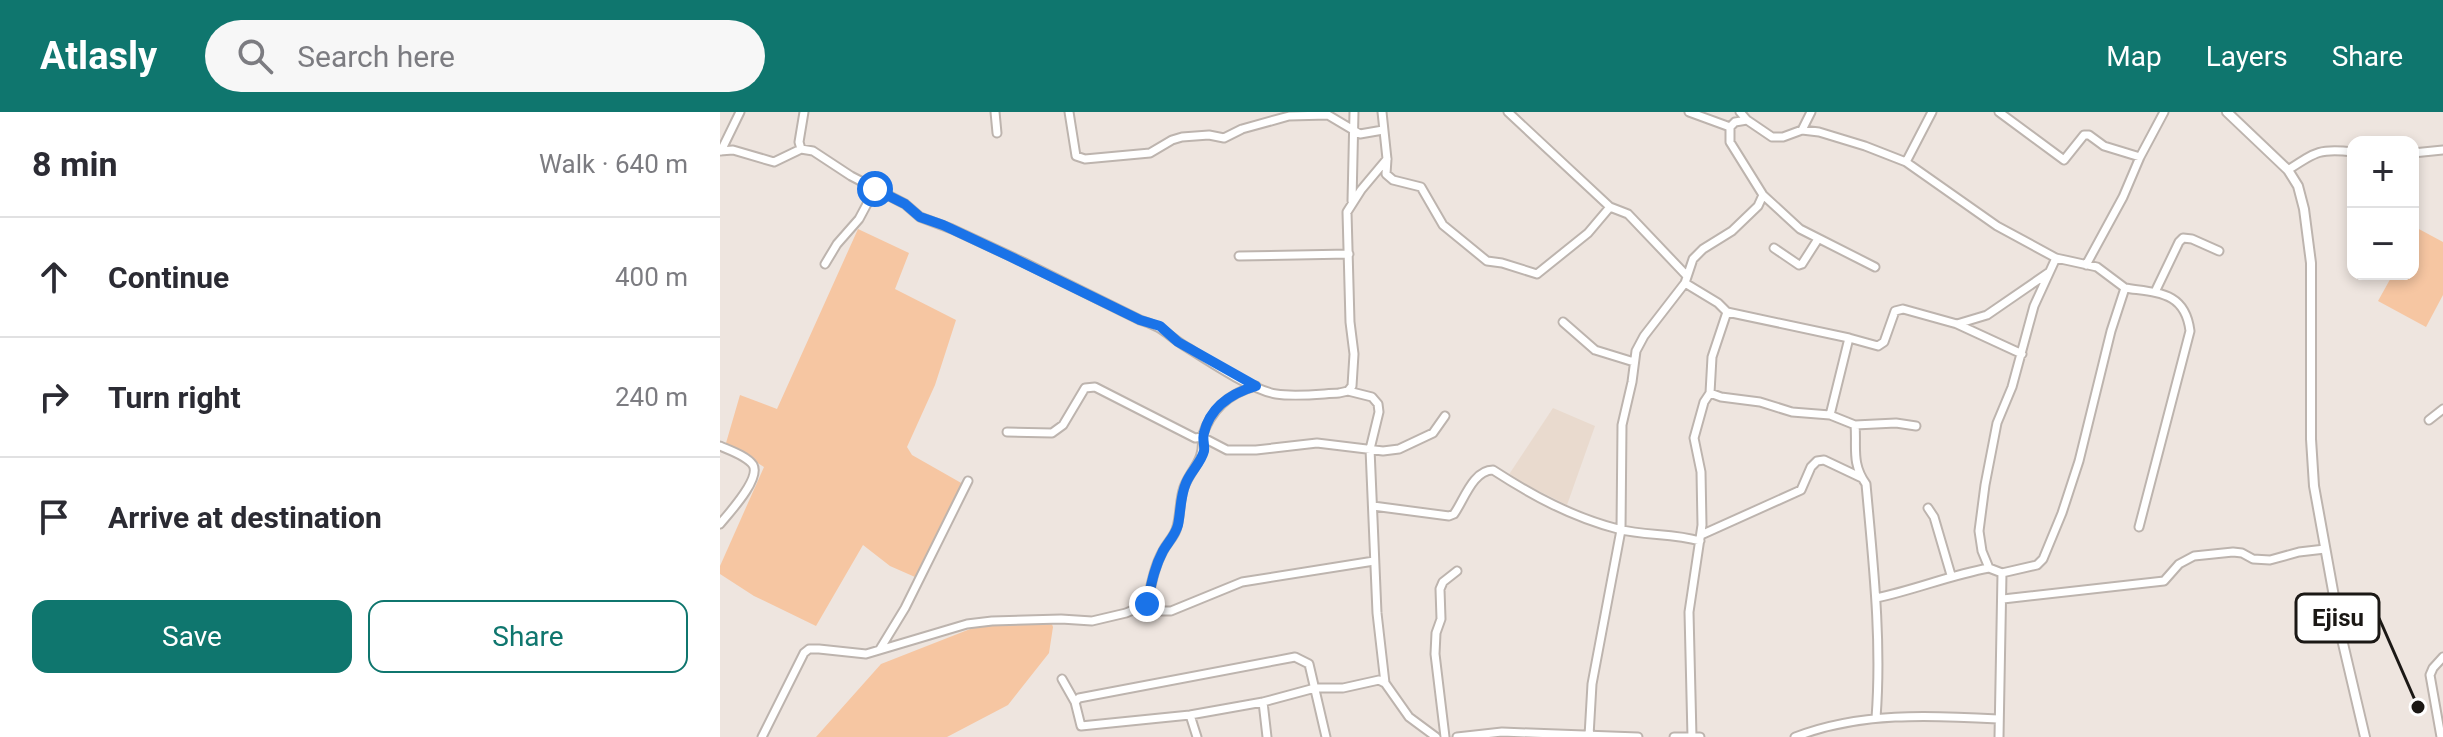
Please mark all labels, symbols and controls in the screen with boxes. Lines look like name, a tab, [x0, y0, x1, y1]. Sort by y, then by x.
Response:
search box	[205, 20, 765, 92]
text: Atlasly	[40, 34, 157, 78]
icon: search	[233, 34, 277, 78]
text: Search here	[297, 39, 455, 74]
text: Map	[2106, 40, 2162, 73]
text: Layers	[2206, 40, 2288, 73]
text: Share	[2332, 40, 2403, 73]
map controls	[2347, 136, 2419, 280]
button: +	[2347, 136, 2419, 208]
text: 8 min	[32, 144, 117, 184]
text: Walk · 640 m	[539, 149, 688, 179]
route start	[857, 171, 893, 207]
button: −	[2347, 208, 2419, 280]
icon: ahead	[32, 255, 76, 299]
text: Continue	[108, 260, 229, 295]
text: 400 m	[615, 262, 688, 292]
icon: right	[32, 375, 76, 419]
text: Turn right	[108, 380, 241, 415]
text: 240 m	[615, 382, 688, 412]
icon: arrive	[32, 495, 76, 539]
text: Arrive at destination	[108, 500, 382, 535]
route end	[1129, 586, 1165, 622]
callout: Ejisu	[2296, 594, 2379, 642]
button: Save	[32, 600, 352, 673]
button: Share	[368, 600, 688, 673]
text: Ejisu	[2312, 604, 2364, 632]

